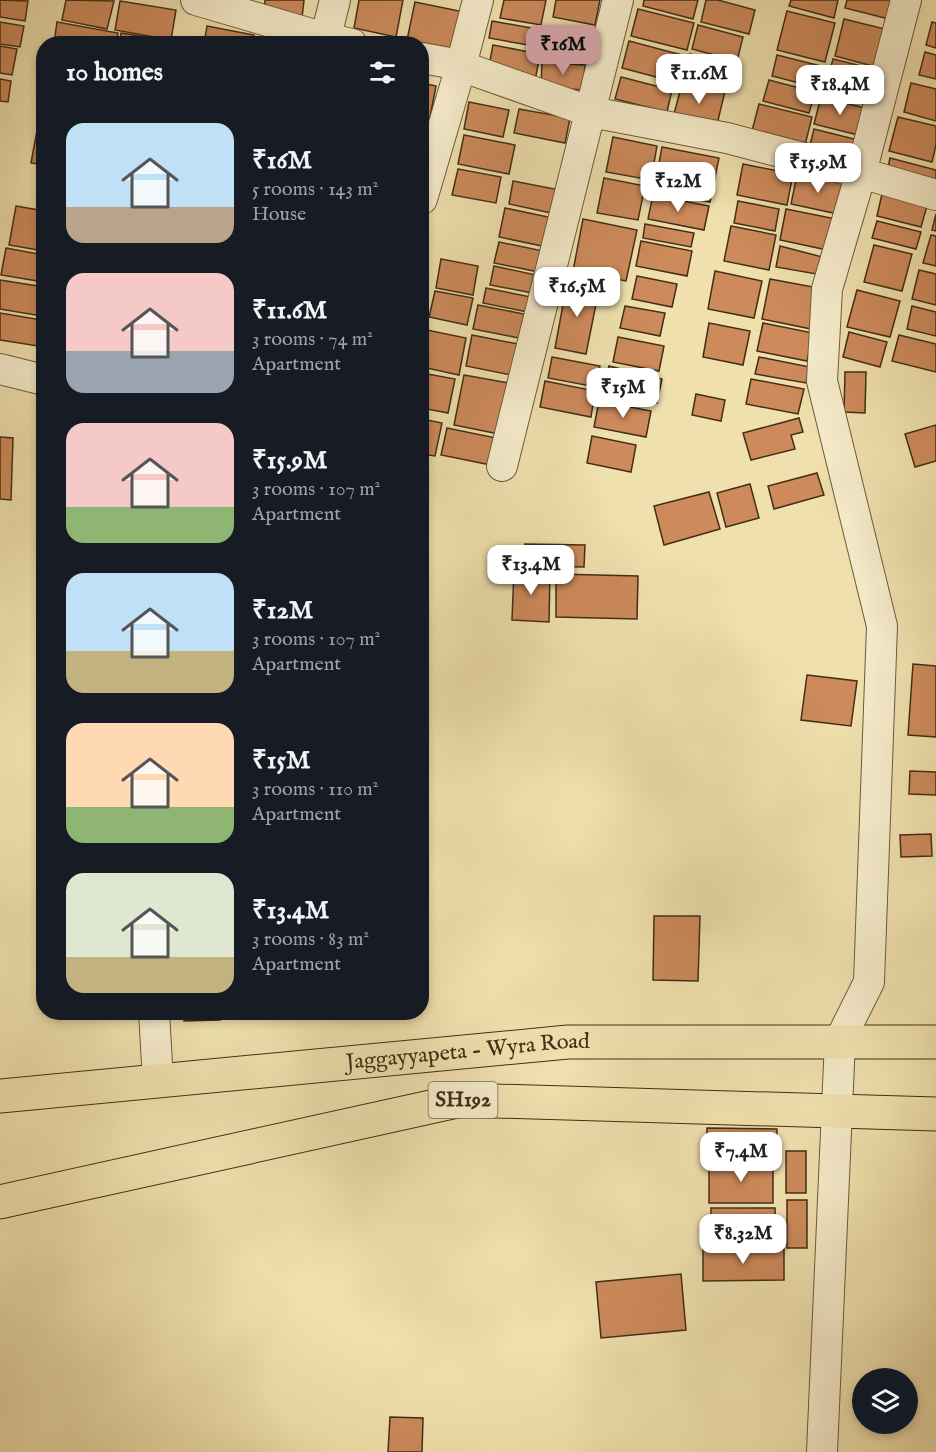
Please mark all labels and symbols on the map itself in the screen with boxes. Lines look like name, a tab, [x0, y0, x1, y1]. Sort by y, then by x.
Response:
pin: ₹16M	[527, 25, 599, 76]
pin: ₹11.6M	[650, 54, 748, 105]
pin: ₹18.4M	[791, 65, 889, 116]
pin: ₹15.9M	[769, 143, 867, 194]
pin: ₹12M	[642, 162, 714, 213]
pin: ₹16.5M	[528, 267, 626, 318]
pin: ₹15M	[587, 368, 659, 419]
pin: ₹13.4M	[482, 545, 580, 596]
street label: Jaggayyapeta - Wyra Road	[342, 1028, 590, 1077]
road number: SH192	[428, 1082, 498, 1118]
pin: ₹7.4M	[699, 1132, 783, 1183]
pin: ₹8.32M	[694, 1214, 792, 1265]

